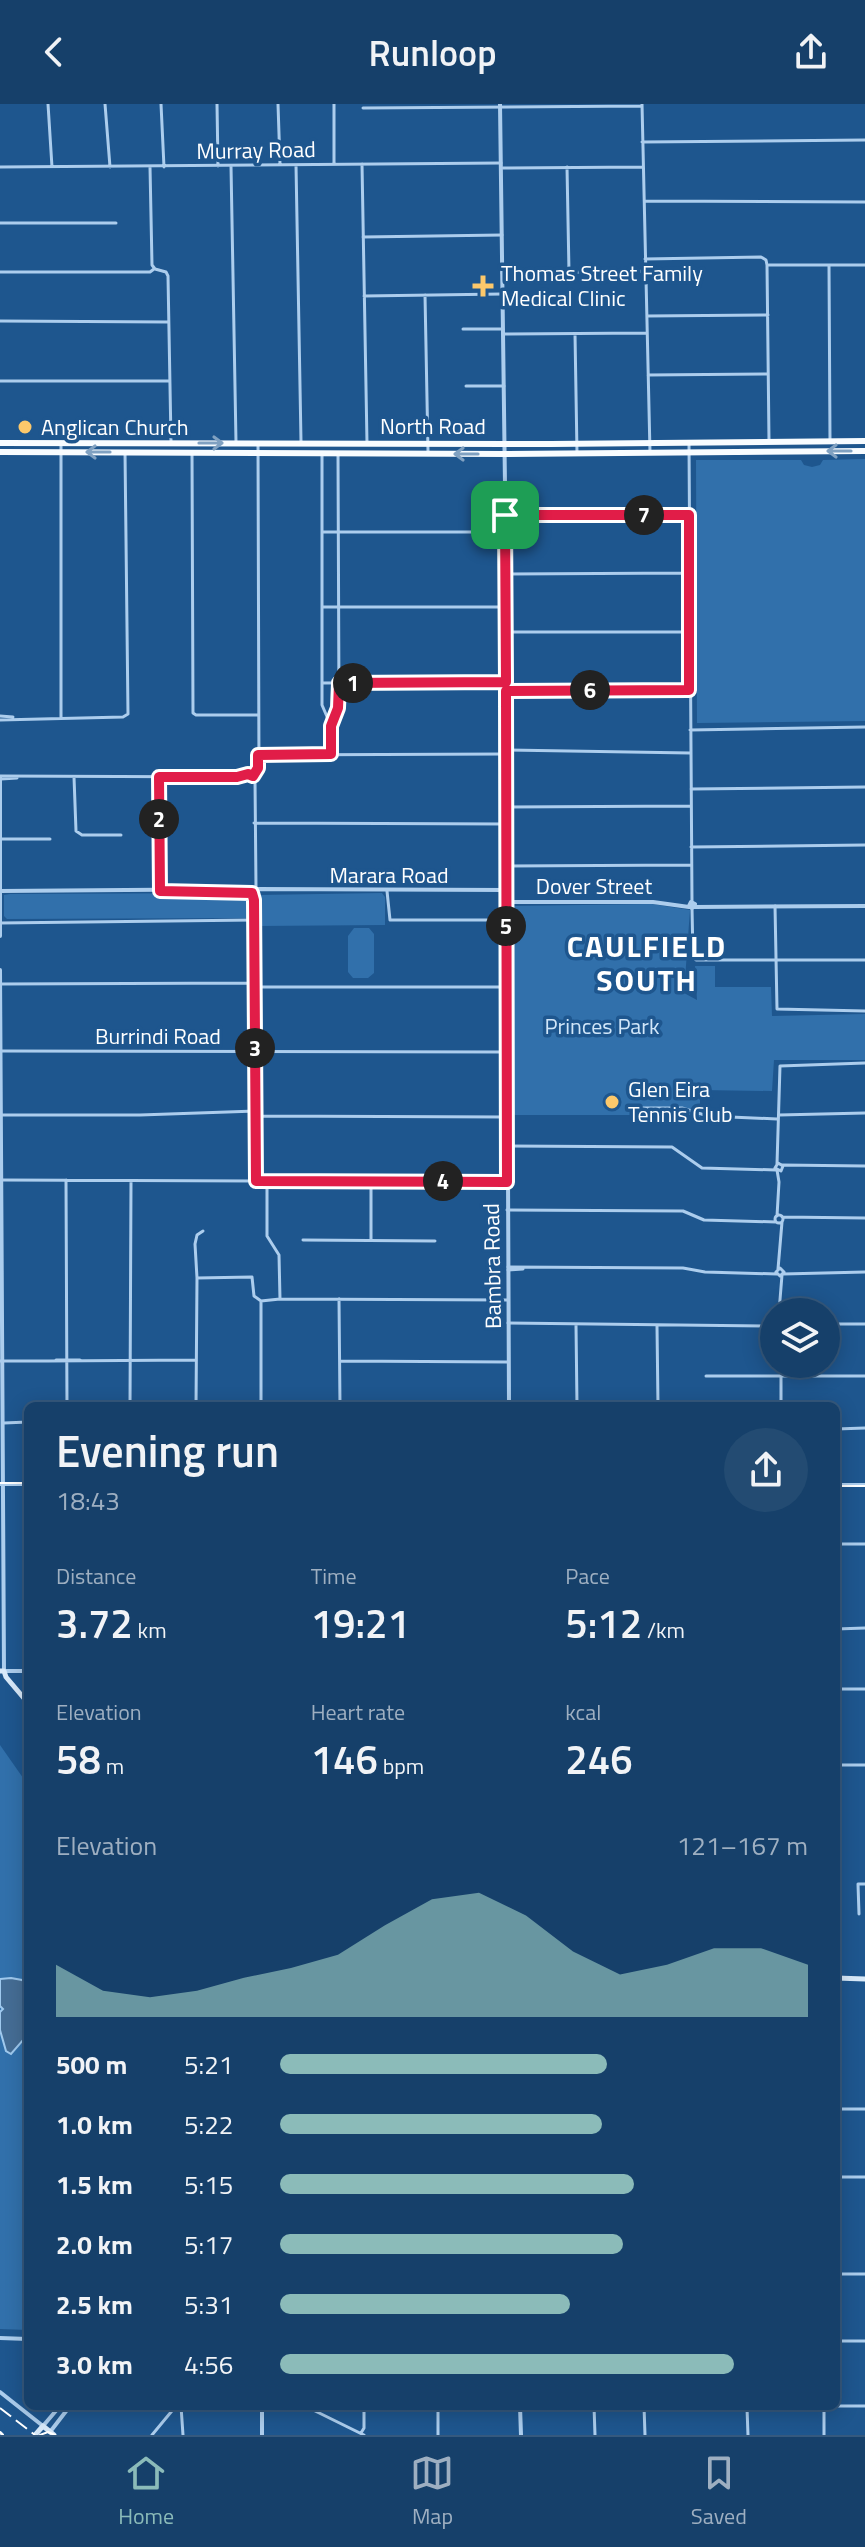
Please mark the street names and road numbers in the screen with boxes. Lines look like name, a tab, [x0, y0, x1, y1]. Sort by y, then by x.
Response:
street label: Murray Road	[196, 132, 316, 168]
street label: North Road	[380, 409, 486, 443]
street label: Marara Road	[329, 858, 449, 892]
street label: Dover Street	[536, 869, 652, 903]
street label: Burrindi Road	[95, 1019, 221, 1053]
street label: Bambra Road	[474, 1203, 510, 1329]

